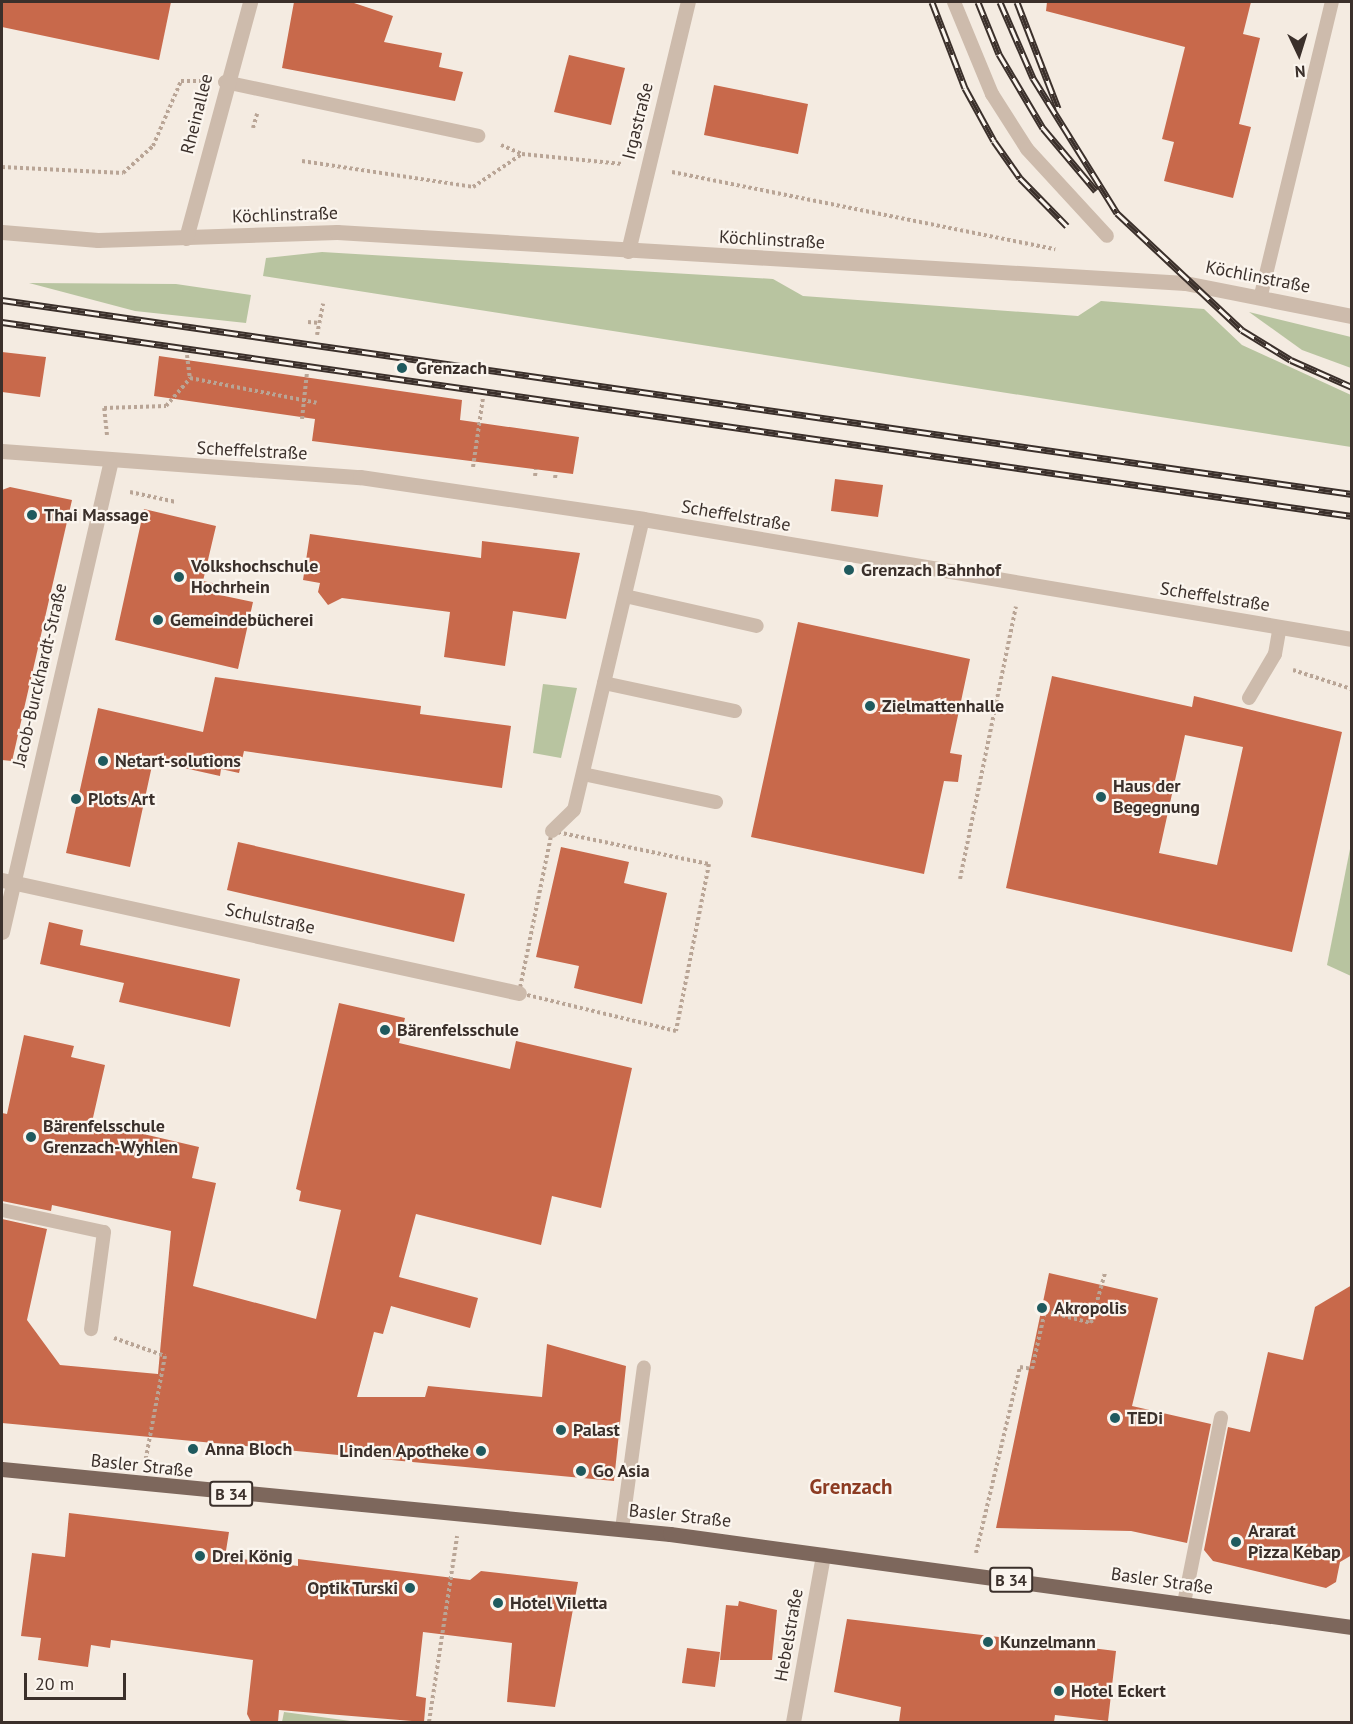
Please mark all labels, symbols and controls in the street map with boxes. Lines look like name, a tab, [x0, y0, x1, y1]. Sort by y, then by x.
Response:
north arrow	[1269, 24, 1329, 84]
text: N	[1294, 62, 1306, 82]
street label: Rheinallee	[177, 72, 217, 156]
street label: Irgastraße	[618, 80, 658, 162]
street label: Köchlinstraße	[232, 202, 338, 228]
street label: Köchlinstraße	[718, 226, 826, 254]
street label: Köchlinstraße	[1204, 256, 1312, 298]
place label: Grenzach	[416, 357, 487, 379]
marker: Grenzach	[393, 359, 411, 377]
street label: Scheffelstraße	[196, 437, 308, 465]
street label: Scheffelstraße	[680, 496, 792, 536]
place label: Thai Massage	[44, 504, 149, 526]
marker: Thai Massage	[25, 508, 39, 522]
place label: Volkshochschule Hochrhein	[191, 556, 318, 598]
place label: Grenzach Bahnhof	[861, 559, 1001, 581]
marker: Grenzach Bahnhof	[842, 563, 856, 577]
marker: Volkshochschule Hochrhein	[172, 570, 186, 584]
street label: Scheffelstraße	[1159, 578, 1271, 616]
street label: Jacob-Burckhardt-Straße	[8, 581, 72, 769]
place label: Gemeindebücherei	[170, 609, 314, 631]
marker: Gemeindebücherei	[151, 613, 165, 627]
place label: Zielmattenhalle	[882, 695, 1004, 717]
marker: Zielmattenhalle	[863, 699, 877, 713]
place label: Netart-solutions	[115, 750, 241, 772]
marker: Netart-solutions	[96, 754, 110, 768]
place label: Haus der Begegnung	[1113, 776, 1200, 818]
place label: Plots Art	[88, 788, 156, 810]
marker: Haus der Begegnung	[1094, 790, 1108, 804]
marker: Plots Art	[69, 792, 83, 806]
street label: Schulstraße	[223, 899, 317, 939]
place label: Bärenfelsschule	[397, 1019, 519, 1041]
marker: Bärenfelsschule	[378, 1023, 392, 1037]
place label: Bärenfelsschule Grenzach-Wyhlen	[43, 1116, 178, 1158]
marker: Bärenfelsschule Grenzach-Wyhlen	[24, 1130, 38, 1144]
place label: Akropolis	[1054, 1297, 1127, 1319]
marker: Akropolis	[1035, 1301, 1049, 1315]
place label: TEDi	[1127, 1407, 1163, 1429]
marker: TEDi	[1108, 1411, 1122, 1425]
place label: Palast	[573, 1419, 620, 1441]
marker: Palast	[554, 1423, 568, 1437]
place label: Anna Bloch	[205, 1438, 292, 1460]
place label: Linden Apotheke	[339, 1440, 469, 1462]
marker: Anna Bloch	[186, 1442, 200, 1456]
marker: Linden Apotheke	[474, 1444, 488, 1458]
street label: Basler Straße	[90, 1450, 194, 1482]
place label: Go Asia	[593, 1460, 650, 1482]
marker: Go Asia	[574, 1464, 588, 1478]
district label: Grenzach	[810, 1474, 892, 1500]
road number: B 34	[208, 1481, 254, 1507]
street label: Basler Straße	[628, 1500, 732, 1532]
place label: Ararat Pizza Kebap	[1248, 1521, 1341, 1564]
marker: Ararat Pizza Kebap	[1229, 1535, 1243, 1549]
place label: Drei König	[212, 1545, 293, 1567]
marker: Drei König	[193, 1549, 207, 1563]
street label: Basler Straße	[1110, 1563, 1214, 1599]
road number: B 34	[988, 1567, 1034, 1593]
place label: Optik Turski	[306, 1577, 398, 1599]
marker: Optik Turski	[403, 1581, 417, 1595]
street label: Hebelstraße	[770, 1587, 808, 1683]
place label: Hotel Viletta	[510, 1592, 608, 1614]
marker: Hotel Viletta	[491, 1596, 505, 1610]
place label: Kunzelmann	[1000, 1631, 1096, 1653]
marker: Kunzelmann	[981, 1635, 995, 1649]
scale bar	[27, 1661, 129, 1699]
text: 20 m	[35, 1672, 74, 1695]
place label: Hotel Eckert	[1071, 1680, 1166, 1702]
marker: Hotel Eckert	[1052, 1684, 1066, 1698]

